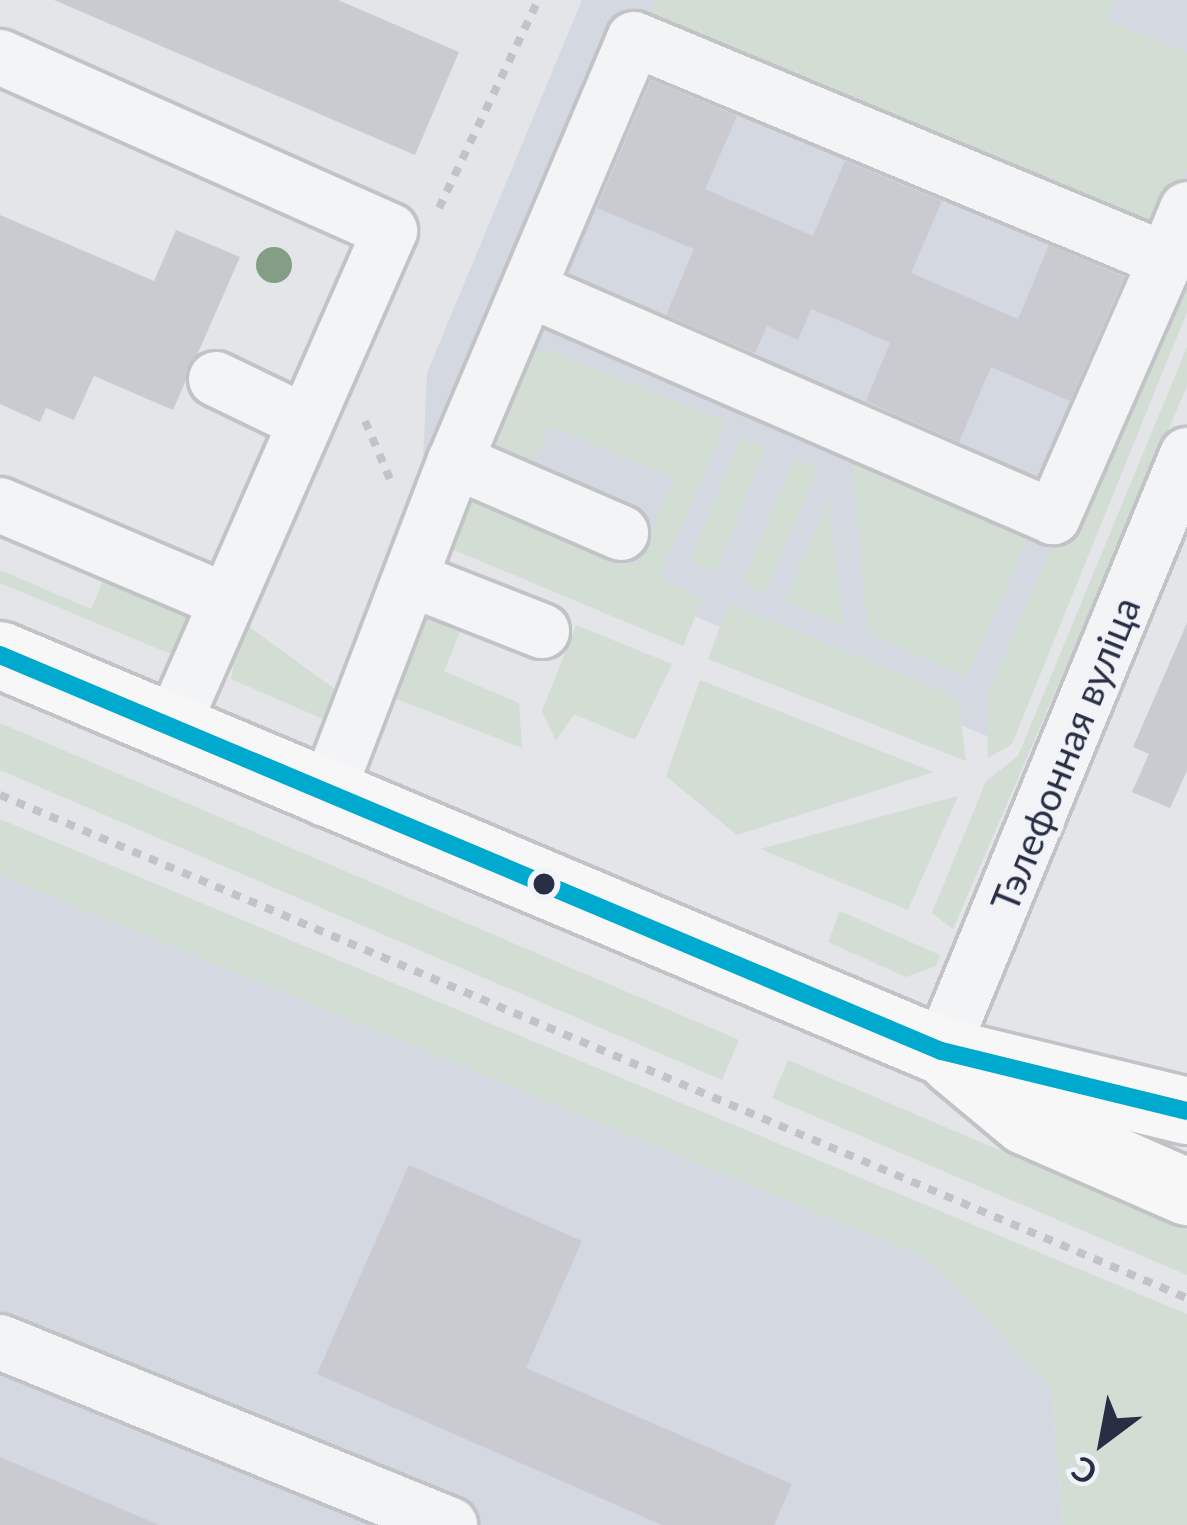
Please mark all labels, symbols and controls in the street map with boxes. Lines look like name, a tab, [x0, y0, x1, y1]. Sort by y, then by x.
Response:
street label: Тэлефонная вуліца	[981, 590, 1149, 918]
unlabelled marker	[533, 873, 555, 895]
north arrow	[1043, 1381, 1163, 1501]
text: С	[1064, 1449, 1104, 1494]

